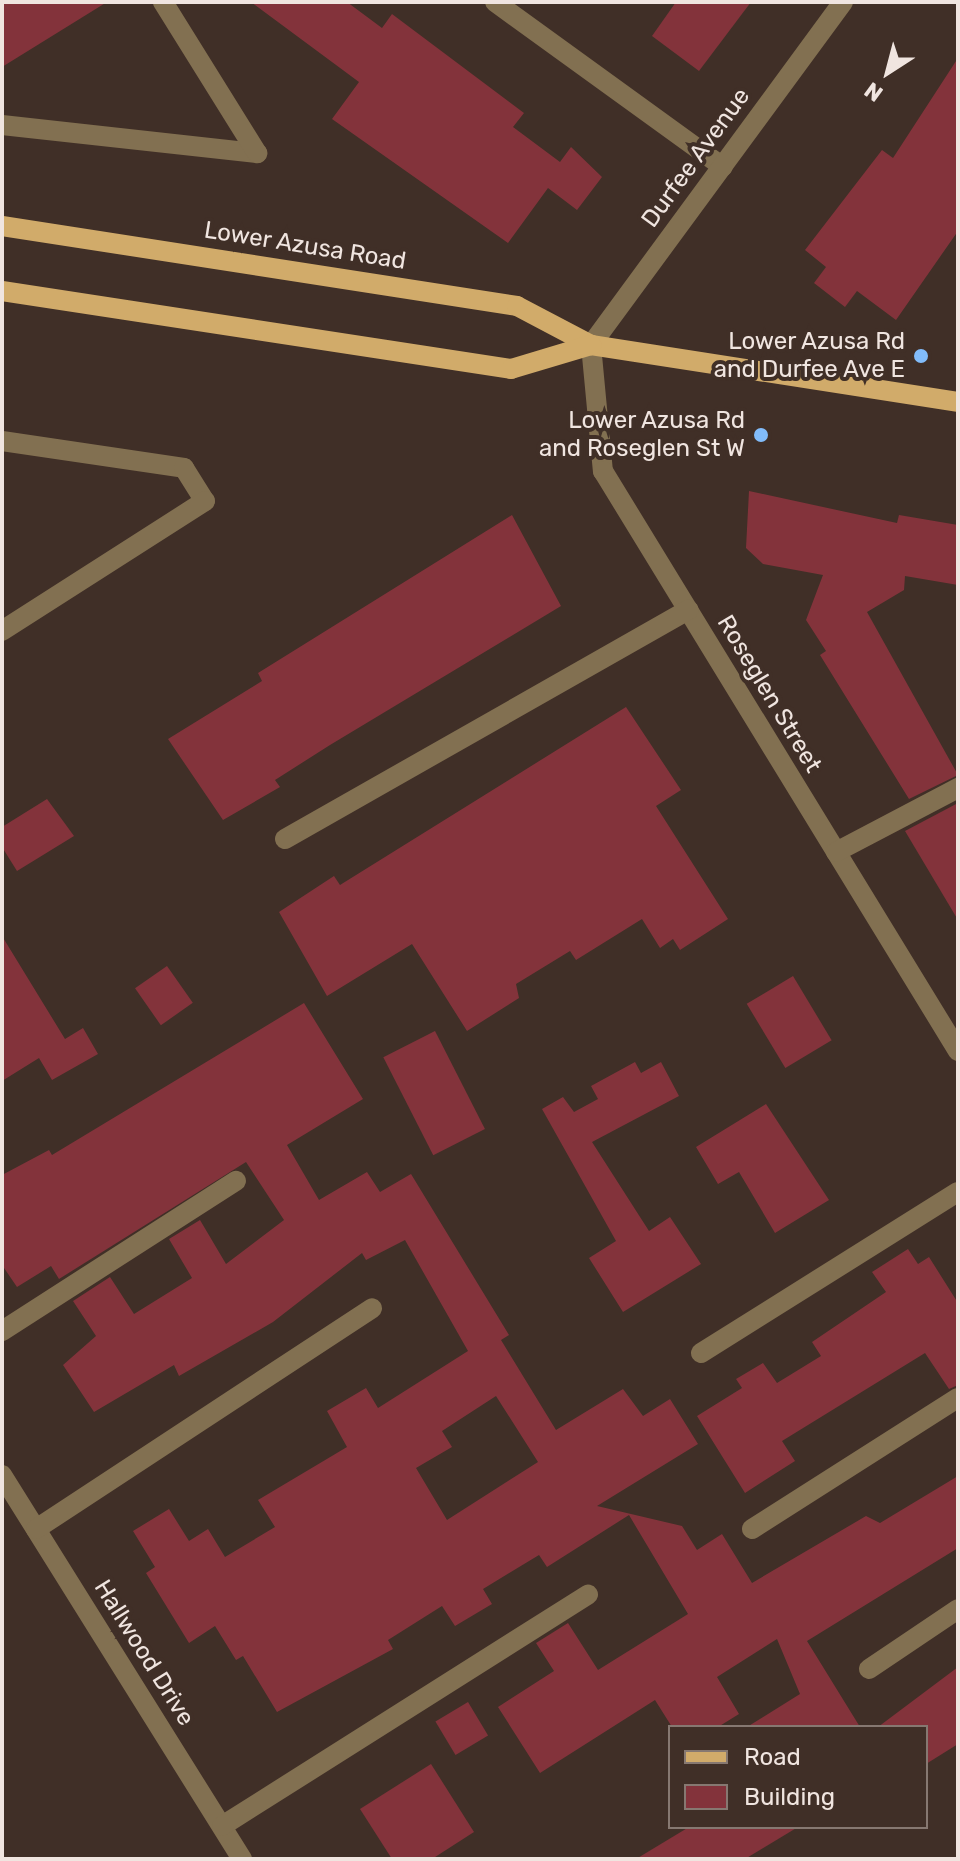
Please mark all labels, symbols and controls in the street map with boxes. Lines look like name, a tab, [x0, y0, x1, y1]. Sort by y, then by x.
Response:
north arrow	[848, 32, 928, 112]
text: N	[859, 76, 888, 107]
street label: Durfee Avenue	[636, 82, 756, 234]
street label: Lower Azusa Road	[201, 216, 409, 276]
place label: Lower Azusa Rd and Durfee Ave E	[713, 328, 905, 384]
marker: Lower Azusa Rd and Durfee Ave E	[912, 347, 930, 365]
place label: Lower Azusa Rd and Roseglen St W	[539, 407, 745, 463]
marker: Lower Azusa Rd and Roseglen St W	[752, 426, 770, 444]
street label: Roseglen Street	[711, 610, 827, 778]
street label: Hallwood Drive	[88, 1575, 200, 1731]
legend	[668, 1725, 928, 1829]
text: Road	[744, 1743, 801, 1771]
text: Building	[744, 1783, 835, 1811]

